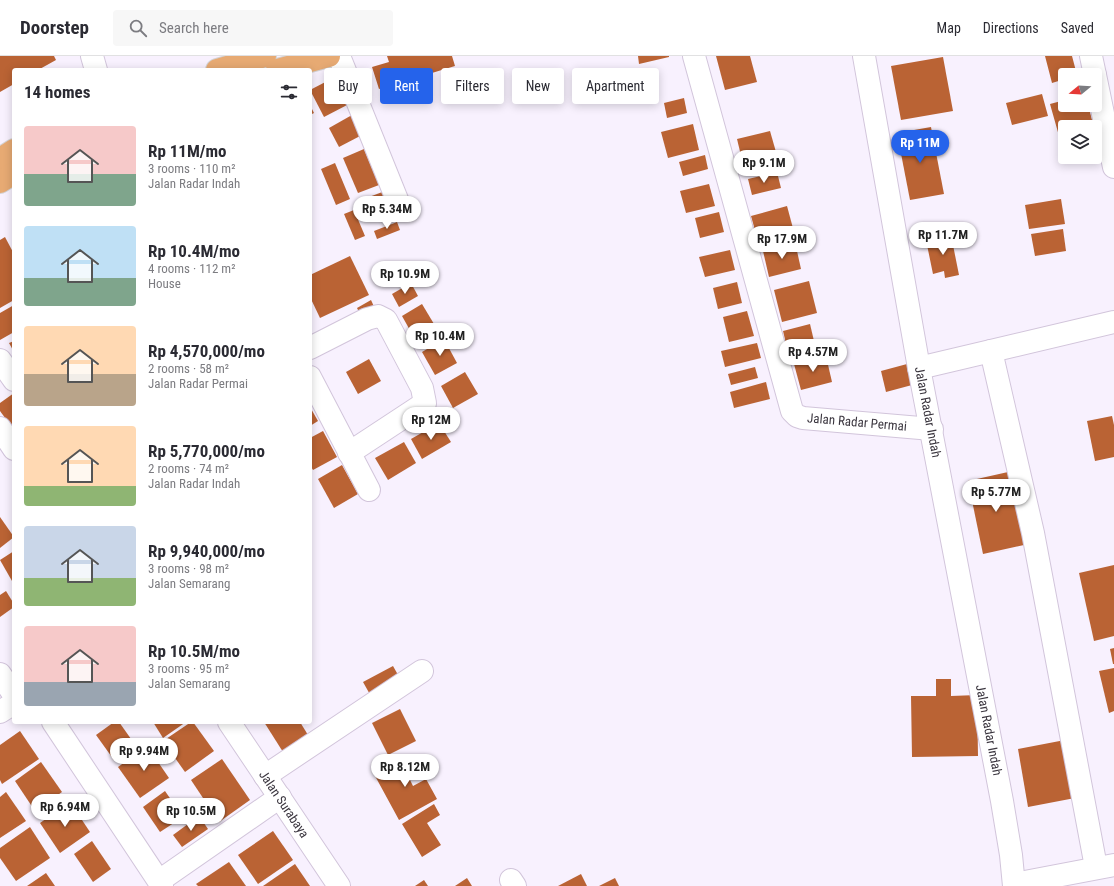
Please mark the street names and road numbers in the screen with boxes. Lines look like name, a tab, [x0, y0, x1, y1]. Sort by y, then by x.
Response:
street label: Jalan Radar Indah	[912, 365, 944, 459]
street label: Jalan Radar Permai	[807, 410, 907, 434]
street label: Jalan Radar Indah	[973, 683, 1005, 777]
street label: Jalan Surabaya	[256, 767, 312, 841]

